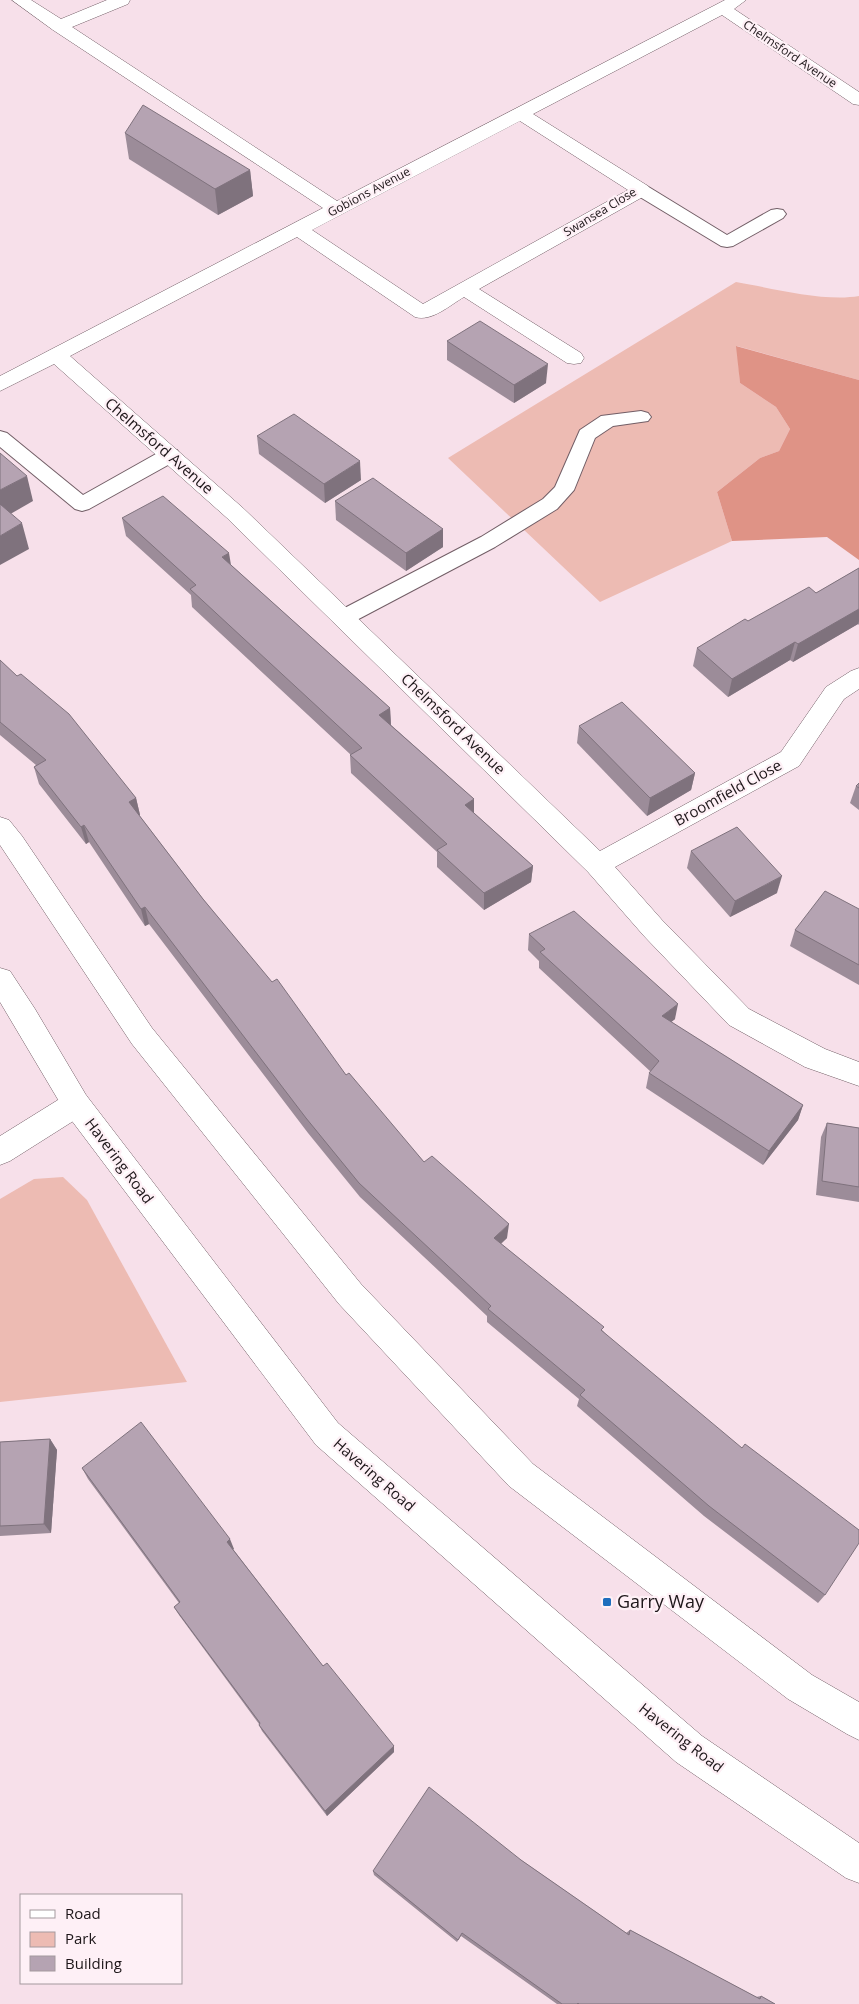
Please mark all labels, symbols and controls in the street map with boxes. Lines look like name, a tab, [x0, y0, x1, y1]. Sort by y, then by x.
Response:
street label: Chelmsford Avenue	[740, 16, 841, 92]
street label: Gobions Avenue	[324, 162, 413, 221]
street label: Swansea Close	[560, 183, 640, 240]
street label: Chelmsford Avenue	[101, 393, 218, 498]
street label: Chelmsford Avenue	[397, 668, 510, 778]
street label: Broomfield Close	[670, 754, 785, 830]
street label: Havering Road	[81, 1114, 159, 1207]
street label: Havering Road	[330, 1433, 420, 1515]
place label: Garry Way	[617, 1589, 705, 1613]
marker: Garry Way	[601, 1596, 613, 1608]
street label: Havering Road	[635, 1698, 728, 1777]
legend	[20, 1894, 182, 1984]
text: Road	[65, 1903, 101, 1923]
text: Park	[65, 1928, 96, 1948]
text: Building	[65, 1953, 122, 1973]

